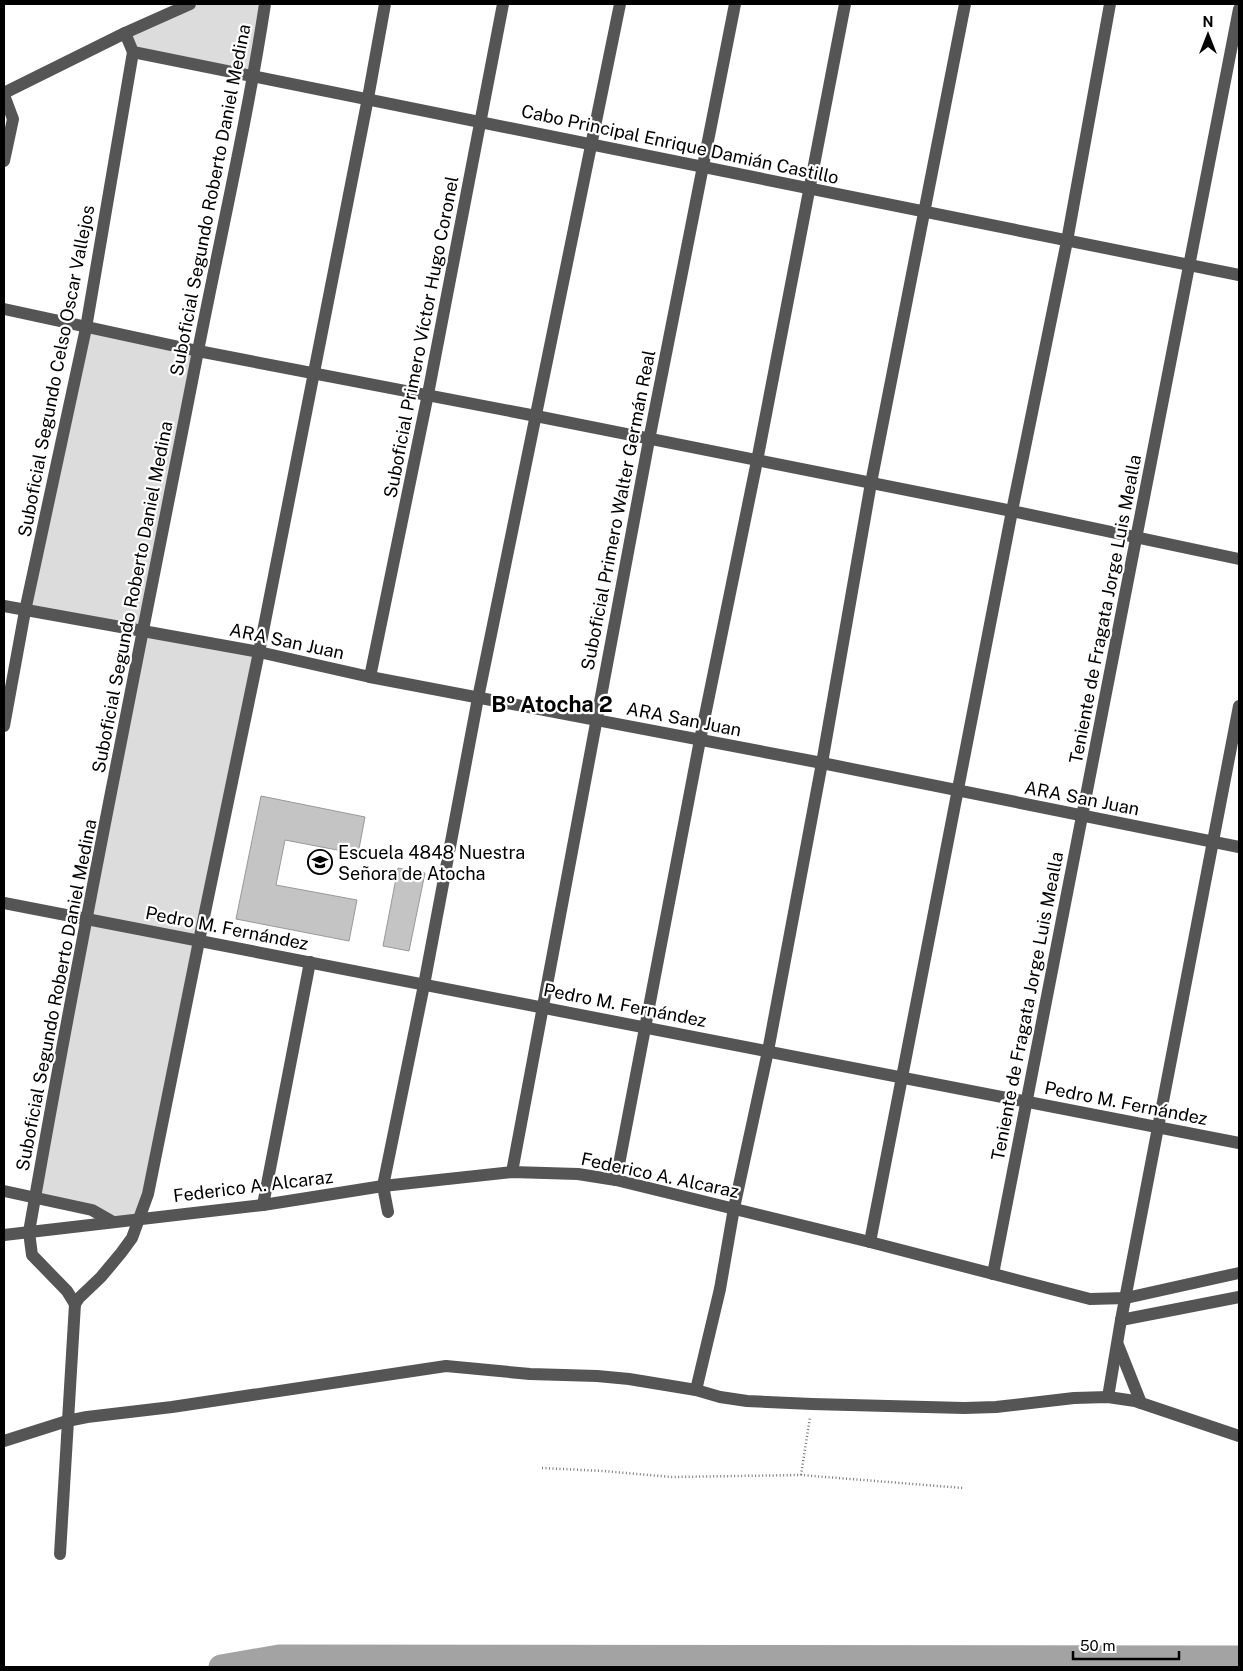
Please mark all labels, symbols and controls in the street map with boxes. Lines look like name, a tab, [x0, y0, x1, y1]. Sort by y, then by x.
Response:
north arrow	[1183, 10, 1233, 60]
text: N	[1203, 14, 1213, 30]
street label: Suboficial Segundo Roberto Daniel Medina	[166, 22, 254, 378]
street label: Cabo Principal Enrique Damián Castillo	[519, 100, 841, 188]
street label: Suboficial Primero Víctor Hugo Coronel	[379, 174, 463, 500]
street label: Suboficial Segundo Celso Oscar Vallejos	[13, 203, 99, 539]
street label: Suboficial Primero Walter Germán Real	[577, 348, 659, 672]
street label: Suboficial Segundo Roberto Daniel Medina	[88, 419, 176, 775]
street label: Teniente de Fragata Jorge Luis Mealla	[1065, 453, 1145, 765]
street label: ARA San Juan	[228, 619, 346, 663]
district label: Bº Atocha 2	[491, 691, 613, 717]
street label: ARA San Juan	[625, 698, 743, 740]
street label: ARA San Juan	[1023, 777, 1141, 819]
street label: Suboficial Segundo Roberto Daniel Medina	[12, 817, 100, 1173]
place label: Escuela 4848 Nuestra Señora de Atocha	[338, 842, 525, 884]
school or university icon: Escuela 4848 Nuestra Señora de Atocha	[307, 849, 333, 875]
street label: Teniente de Fragata Jorge Luis Mealla	[987, 850, 1067, 1162]
street label: Pedro M. Fernández	[144, 902, 310, 954]
street label: Pedro M. Fernández	[542, 979, 708, 1031]
street label: Pedro M. Fernández	[1043, 1077, 1209, 1129]
street label: Federico A. Alcaraz	[579, 1148, 741, 1202]
street label: Federico A. Alcaraz	[172, 1166, 334, 1206]
scale bar	[1073, 1628, 1179, 1660]
text: 50 m	[1080, 1637, 1115, 1654]

